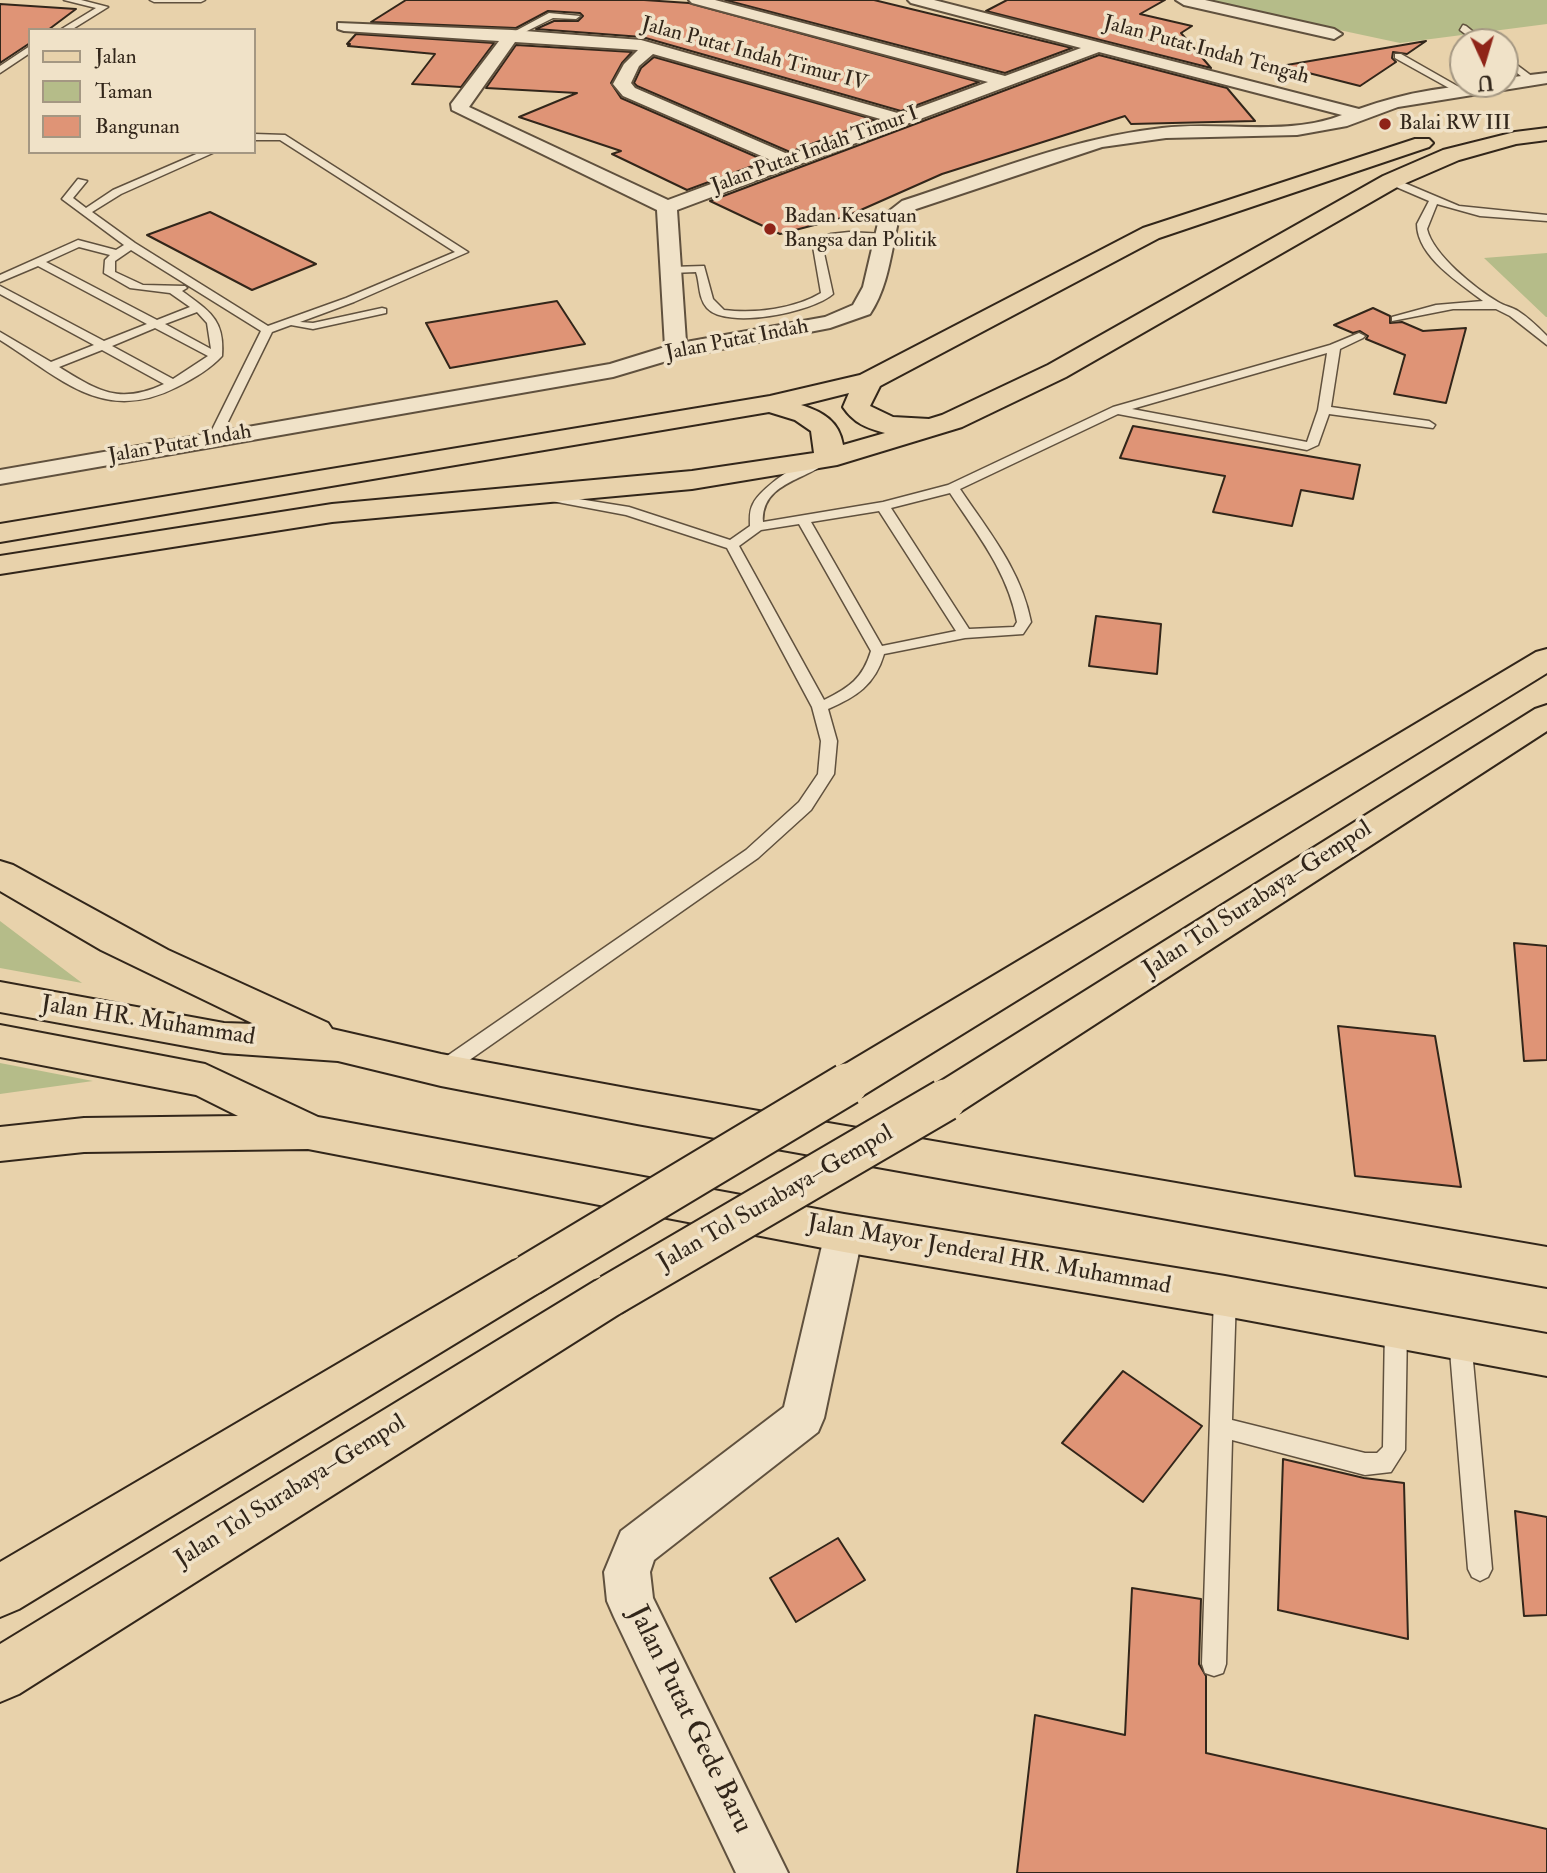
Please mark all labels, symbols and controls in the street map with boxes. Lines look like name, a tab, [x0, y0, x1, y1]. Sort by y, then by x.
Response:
street label: Jalan Putat Indah Tengah	[1100, 11, 1312, 91]
street label: Jalan Putat Indah Timur IV	[638, 13, 870, 97]
legend	[28, 28, 256, 154]
north arrow	[1449, 28, 1519, 98]
text: Jalan	[95, 43, 137, 70]
text: U	[1477, 69, 1494, 94]
text: Taman	[95, 78, 153, 105]
street label: Jalan Putat Indah Timur I	[708, 102, 922, 200]
place label: Balai RW III	[1399, 111, 1511, 137]
text: Bangunan	[95, 113, 180, 140]
marker: Balai RW III	[1377, 116, 1393, 132]
place label: Badan Kesatuan Bangsa dan Politik	[784, 204, 937, 254]
marker: Badan Kesatuan Bangsa dan Politik	[762, 221, 778, 237]
street label: Jalan Putat Indah	[663, 315, 811, 367]
street label: Jalan Putat Indah	[106, 420, 254, 470]
street label: Jalan Tol Surabaya–Gempol	[1138, 815, 1378, 985]
street label: Jalan HR. Muhammad	[39, 991, 257, 1053]
street label: Jalan Tol Surabaya–Gempol	[653, 1120, 899, 1278]
street label: Jalan Mayor Jenderal HR. Muhammad	[805, 1210, 1173, 1302]
street label: Jalan Tol Surabaya–Gempol	[170, 1409, 412, 1575]
street label: Jalan Putat Gede Baru	[619, 1601, 759, 1839]

